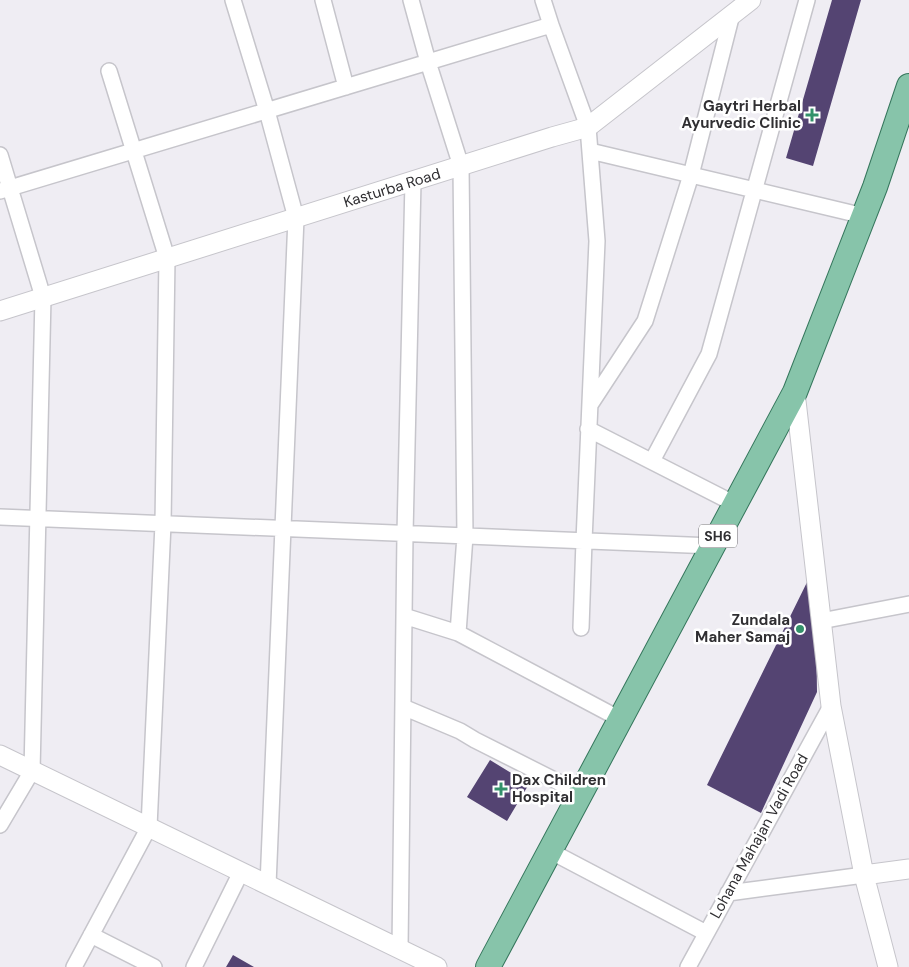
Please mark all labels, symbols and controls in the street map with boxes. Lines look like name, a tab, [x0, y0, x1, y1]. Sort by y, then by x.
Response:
place label: Gaytri Herbal Ayurvedic Clinic	[681, 96, 801, 133]
marker: Gaytri Herbal Ayurvedic Clinic	[805, 108, 819, 122]
street label: Kasturba Road	[341, 164, 443, 212]
road number: SH6	[699, 524, 737, 548]
place label: Zundala Maher Samaj	[695, 610, 790, 647]
marker: Zundala Maher Samaj	[794, 623, 806, 635]
street label: Lohana Mahajan Vadi Road	[705, 750, 813, 922]
place label: Dax Children Hospital	[512, 770, 606, 807]
marker: Dax Children Hospital	[494, 782, 508, 796]

